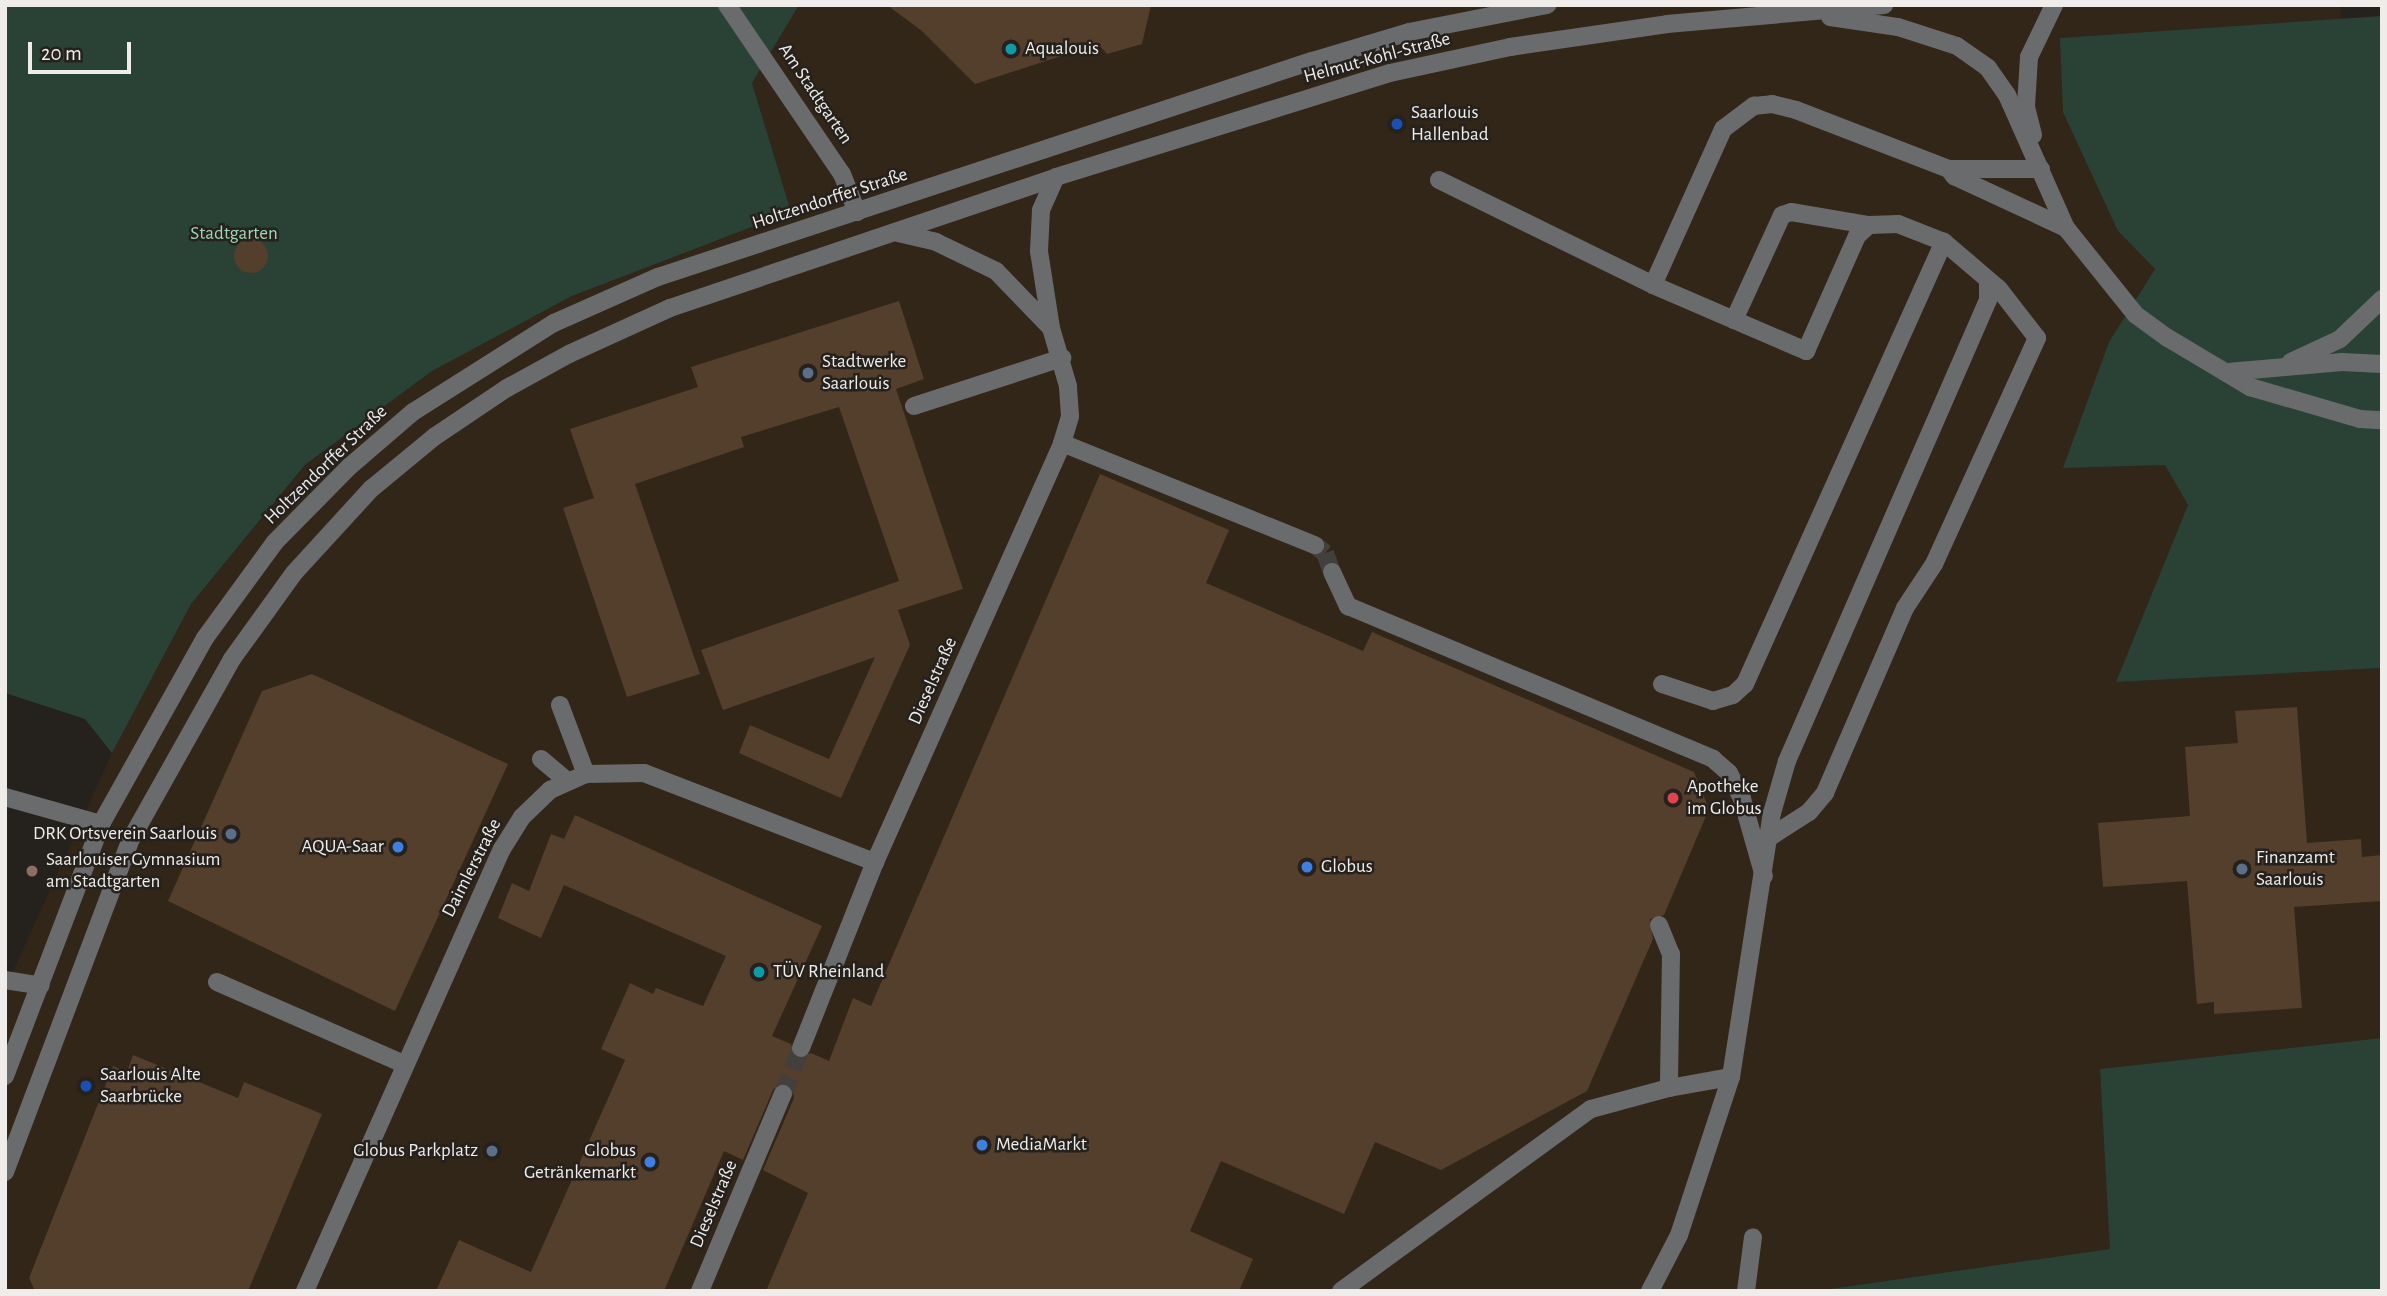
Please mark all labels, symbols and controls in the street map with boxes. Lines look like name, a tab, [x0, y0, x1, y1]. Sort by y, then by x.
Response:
street label: Helmut-Kohl-Straße	[1301, 27, 1453, 89]
scale bar	[32, 28, 135, 72]
place label: Aqualouis	[1025, 38, 1099, 60]
street label: Am Stadtgarten	[773, 39, 857, 149]
marker: Aqualouis	[1003, 41, 1019, 57]
text: 20 m	[41, 43, 82, 64]
place label: Saarlouis Hallenbad	[1411, 102, 1489, 146]
marker: Saarlouis Hallenbad	[1389, 116, 1405, 132]
street label: Holtzendorffer Straße	[749, 163, 911, 235]
park label: Stadtgarten	[190, 223, 278, 245]
place label: Stadtwerke Saarlouis	[822, 351, 906, 395]
marker: Stadtwerke Saarlouis	[800, 365, 816, 381]
street label: Holtzendorffer Straße	[260, 400, 392, 530]
street label: Dieselstraße	[904, 634, 962, 728]
place label: Apotheke im Globus	[1687, 776, 1762, 820]
marker: Apotheke im Globus	[1665, 790, 1681, 806]
street label: Daimlerstraße	[437, 815, 507, 921]
place label: DRK Ortsverein Saarlouis	[33, 823, 217, 845]
marker: DRK Ortsverein Saarlouis	[223, 826, 239, 842]
place label: AQUA-Saar	[302, 836, 384, 858]
marker: AQUA-Saar	[390, 839, 406, 855]
place label: Finanzamt Saarlouis	[2256, 847, 2335, 891]
place label: Saarlouiser Gymnasium am Stadtgarten	[46, 849, 221, 893]
place label: Globus	[1321, 856, 1373, 878]
marker: Globus	[1299, 859, 1315, 875]
marker: Finanzamt Saarlouis	[2234, 861, 2250, 877]
marker: Saarlouiser Gymnasium am Stadtgarten	[24, 863, 40, 879]
place label: TÜV Rheinland	[773, 961, 884, 983]
marker: TÜV Rheinland	[751, 964, 767, 980]
place label: Saarlouis Alte Saarbrücke	[100, 1064, 201, 1108]
marker: Saarlouis Alte Saarbrücke	[78, 1078, 94, 1094]
place label: MediaMarkt	[996, 1134, 1087, 1156]
marker: MediaMarkt	[974, 1137, 990, 1153]
place label: Globus Parkplatz	[353, 1140, 478, 1162]
place label: Globus Getränkemarkt	[524, 1140, 636, 1184]
marker: Globus Parkplatz	[484, 1143, 500, 1159]
marker: Globus Getränkemarkt	[642, 1154, 658, 1170]
street label: Dieselstraße	[685, 1157, 743, 1251]

